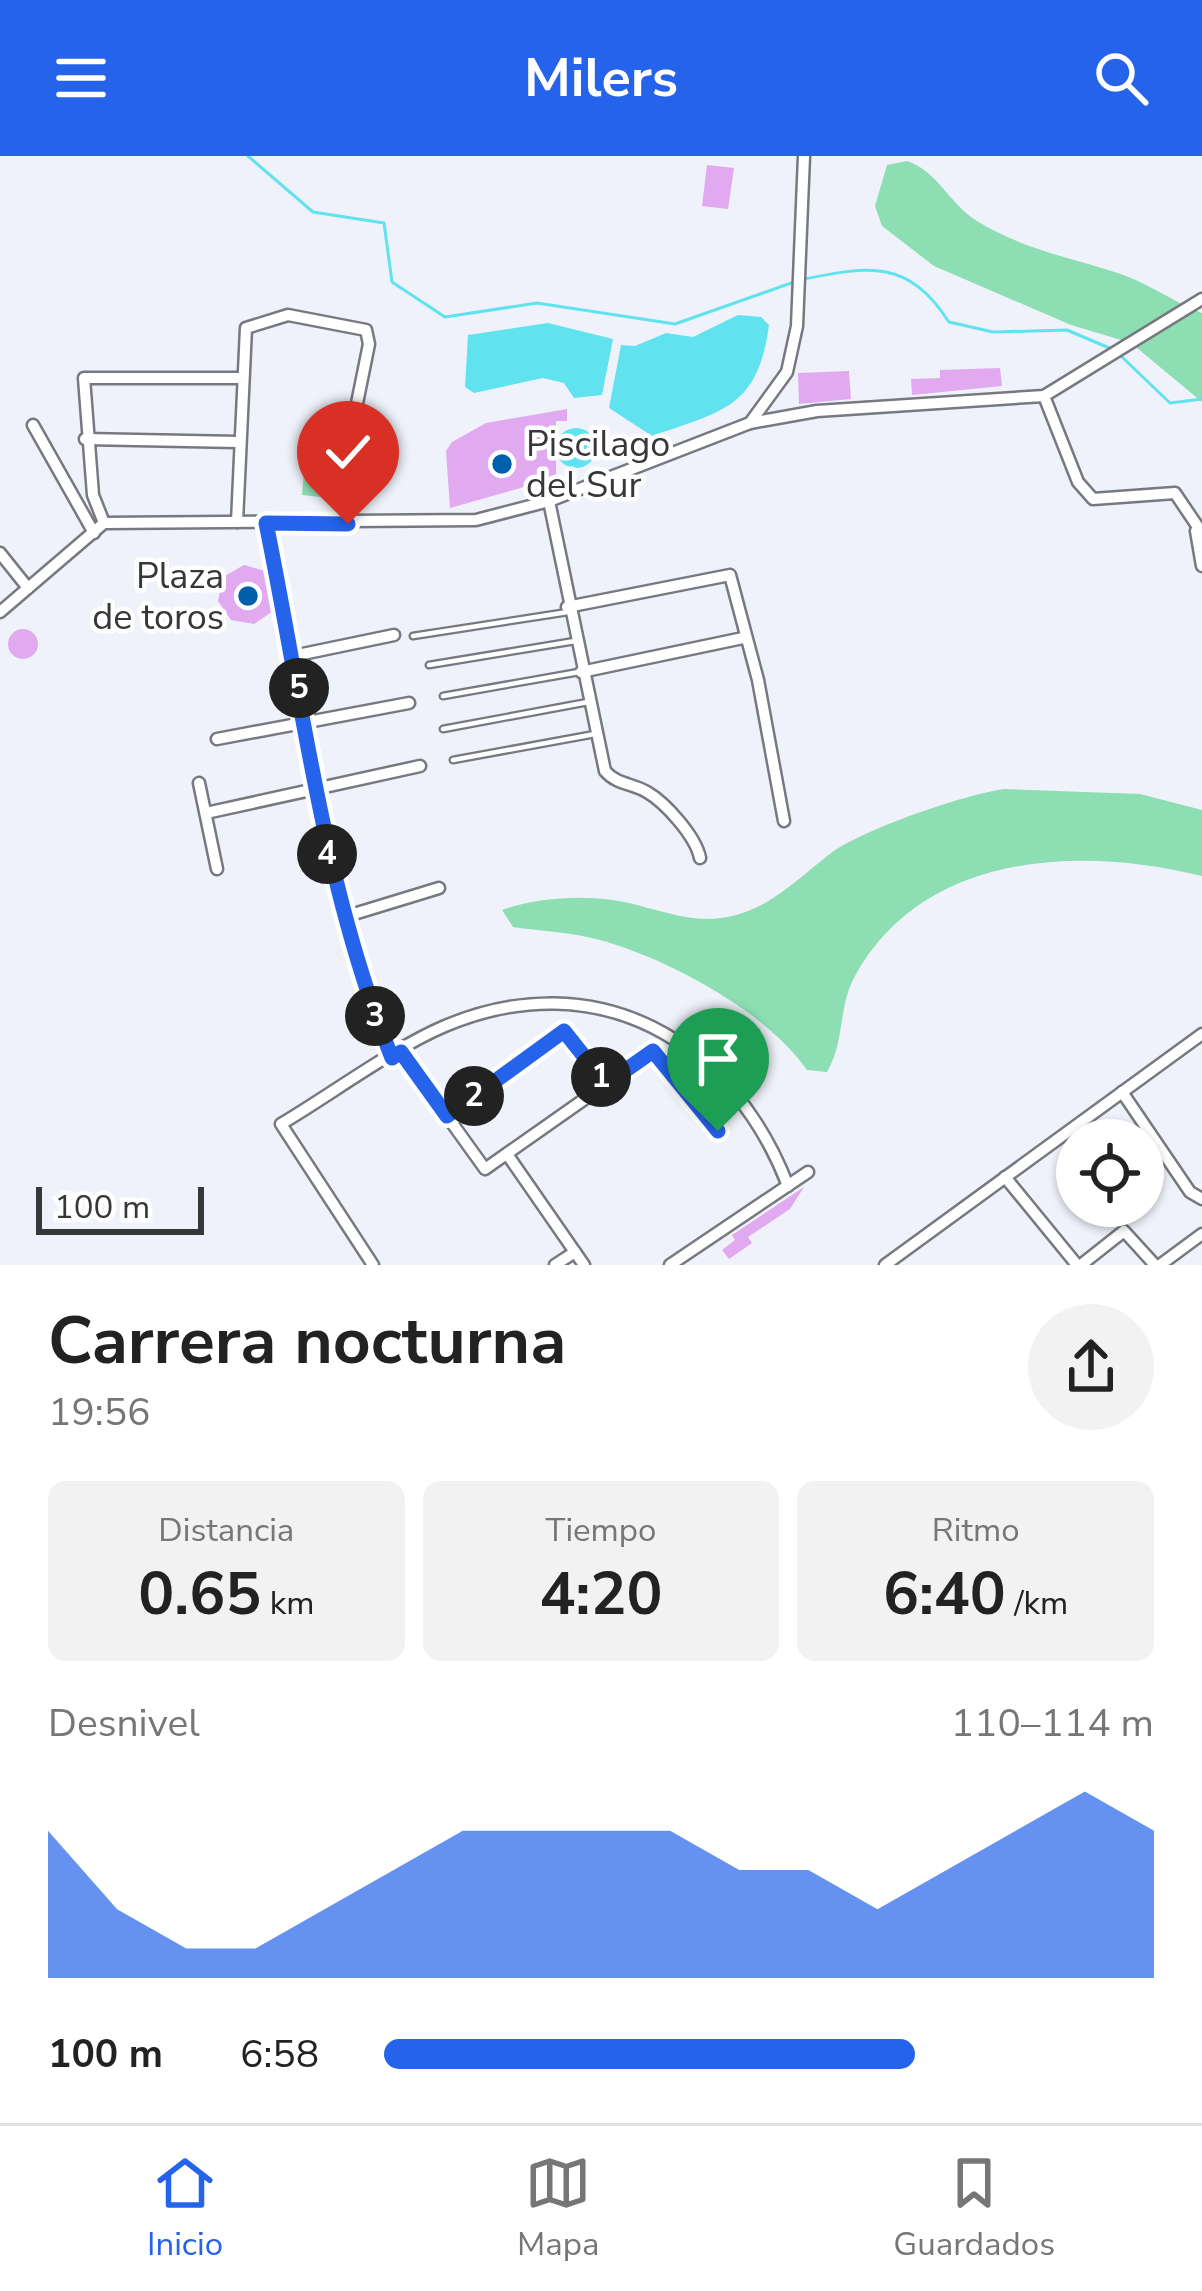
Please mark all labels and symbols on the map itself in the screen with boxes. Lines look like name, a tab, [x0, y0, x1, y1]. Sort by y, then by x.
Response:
pin	[297, 401, 399, 524]
place label: Piscilago del Sur	[526, 420, 670, 510]
marker: Piscilago del Sur	[489, 451, 515, 477]
place label: Plaza de toros	[92, 552, 224, 642]
marker: Plaza de toros	[235, 583, 261, 609]
pin: 5	[269, 658, 329, 718]
pin: 4	[297, 824, 357, 884]
pin: 3	[345, 986, 405, 1046]
pin	[667, 1008, 769, 1131]
pin: 1	[571, 1047, 631, 1107]
pin: 2	[444, 1066, 504, 1126]
scale bar	[36, 1181, 204, 1234]

